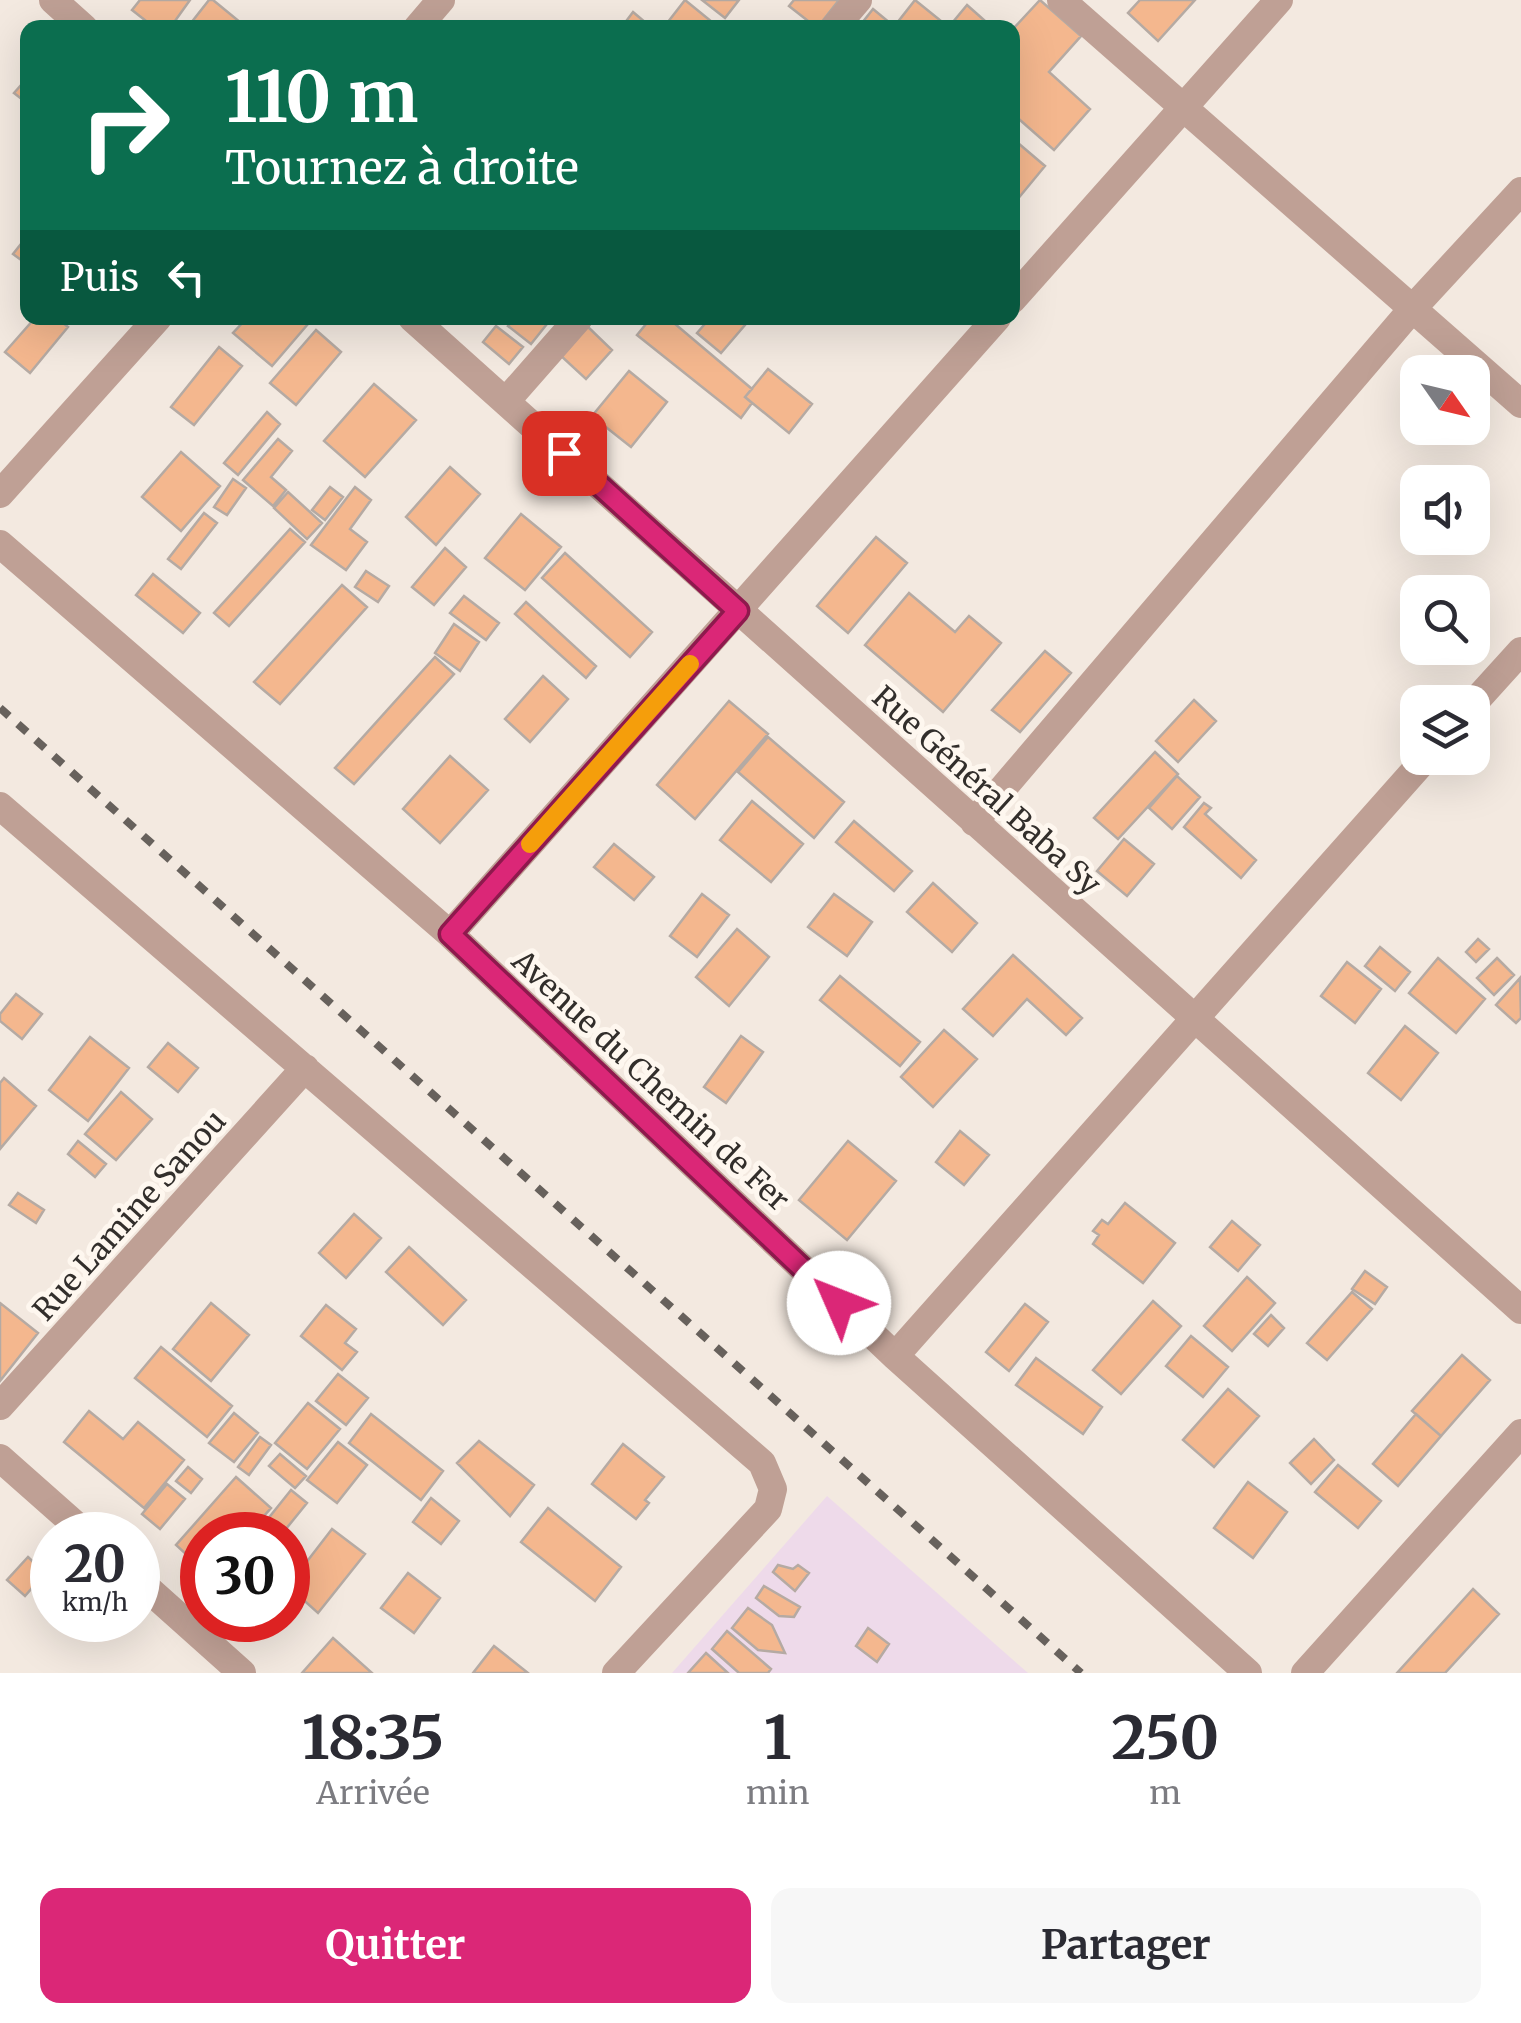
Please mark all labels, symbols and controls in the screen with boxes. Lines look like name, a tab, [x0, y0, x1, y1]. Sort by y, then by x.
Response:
text: 110 m	[225, 53, 418, 141]
icon: right	[60, 60, 190, 190]
text: Tournez à droite	[225, 140, 579, 196]
icon: left	[159, 250, 214, 305]
text: Puis	[60, 254, 139, 301]
north arrow	[1400, 355, 1490, 445]
map controls	[1400, 355, 1490, 775]
pin	[522, 411, 607, 496]
icon: arrive	[537, 426, 592, 481]
button: sound	[1400, 465, 1490, 555]
button: search	[1400, 575, 1490, 665]
street label: Rue Général Baba Sy	[865, 677, 1109, 903]
button: layers	[1400, 685, 1490, 775]
street label: Avenue du Chemin de Fer	[504, 941, 798, 1218]
street label: Rue Lamine Sanou	[24, 1102, 234, 1328]
position arrow	[787, 1251, 891, 1355]
speed limit sign: 30	[180, 1512, 310, 1642]
text: 20	[64, 1533, 126, 1596]
text: km/h	[62, 1586, 128, 1618]
text: 18:35	[302, 1700, 444, 1775]
text: 1	[764, 1700, 792, 1775]
text: 250	[1111, 1700, 1219, 1775]
text: Arrivée	[316, 1773, 430, 1813]
text: min	[746, 1773, 809, 1813]
text: m	[1149, 1773, 1181, 1813]
button: Quitter	[40, 1888, 751, 2003]
button: Partager	[771, 1888, 1481, 2003]

